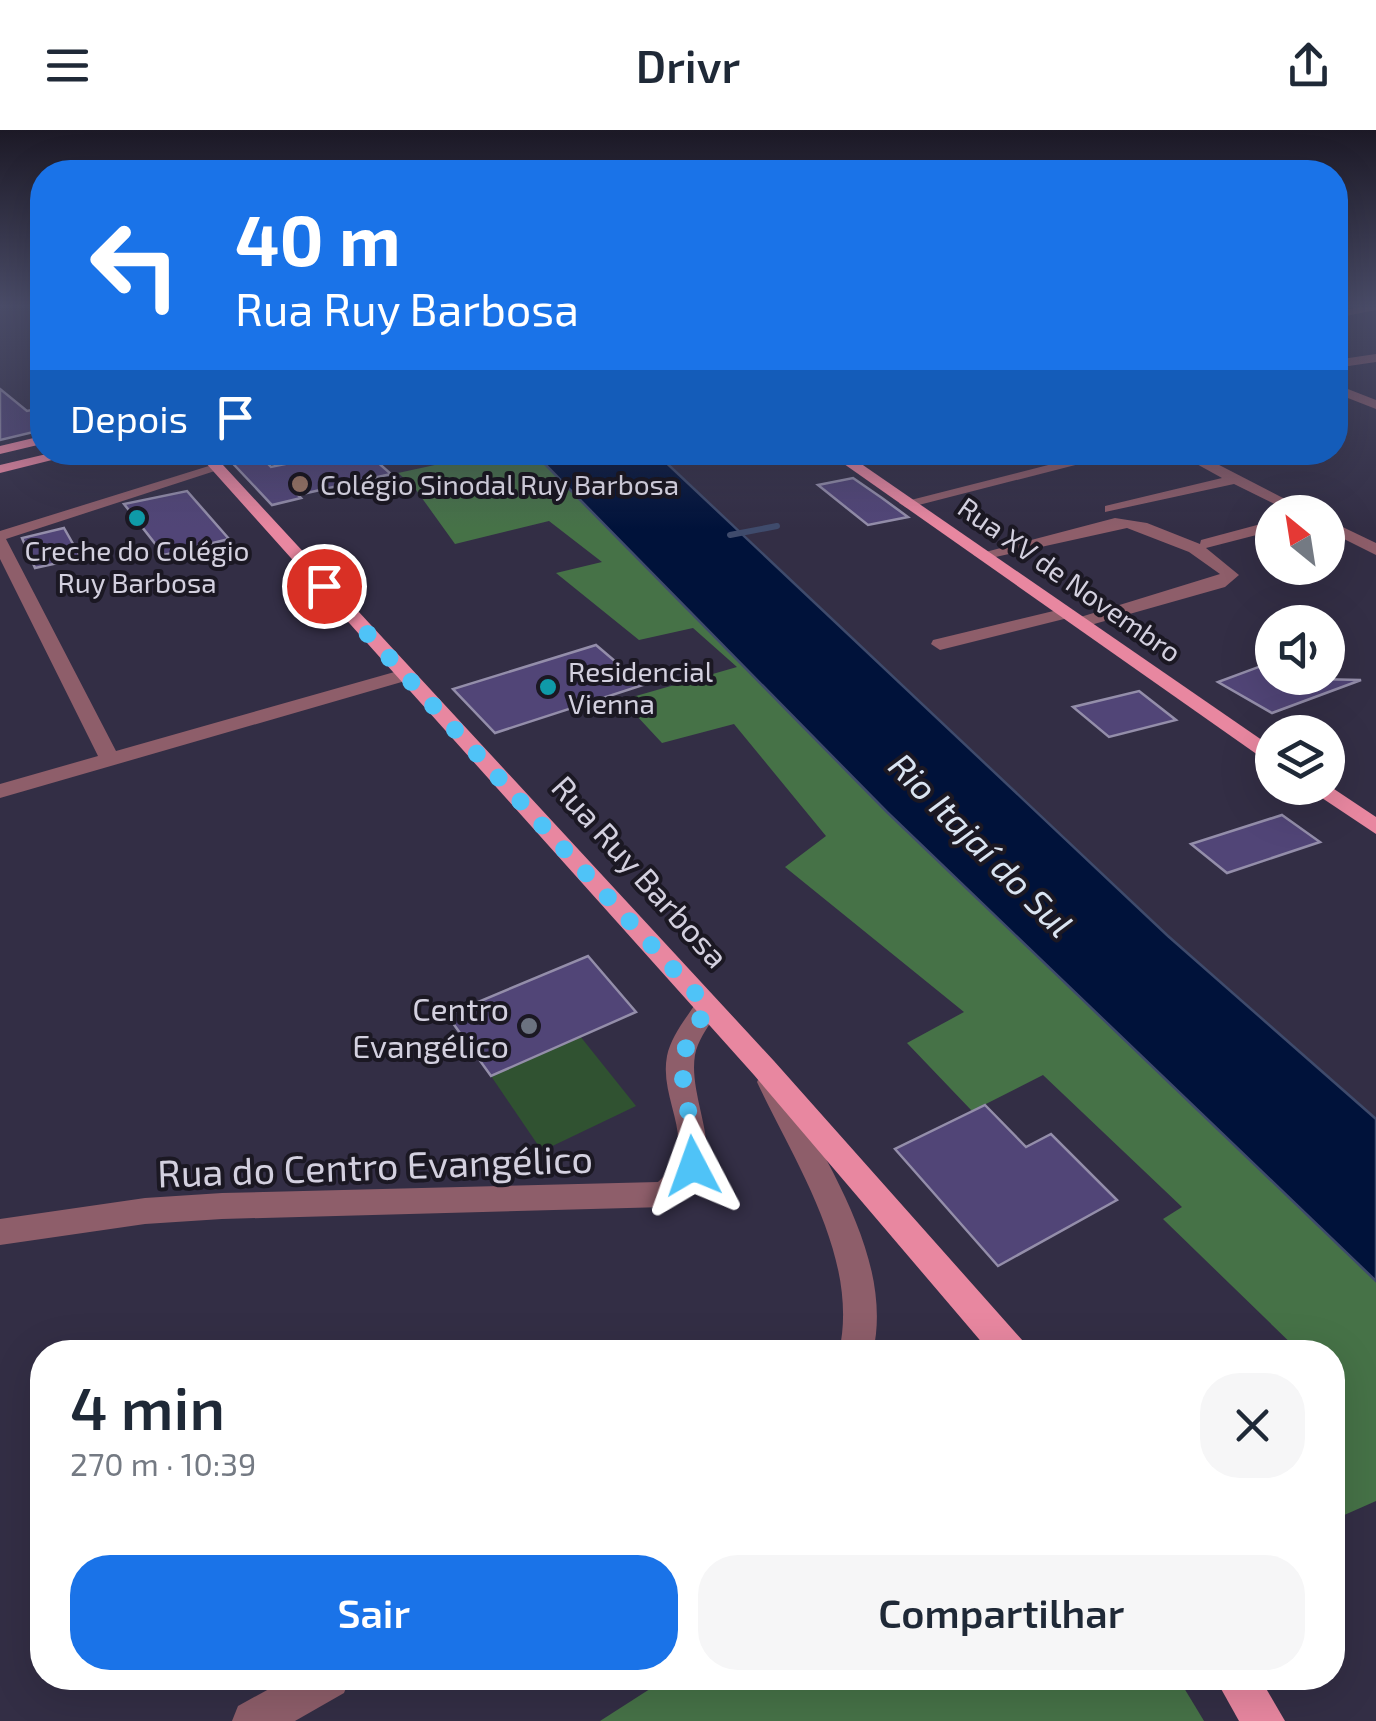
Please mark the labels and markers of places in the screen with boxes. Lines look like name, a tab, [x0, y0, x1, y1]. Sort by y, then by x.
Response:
place label: Colégio Sinodal Ruy Barbosa	[320, 467, 679, 501]
marker: Colégio Sinodal Ruy Barbosa	[289, 473, 311, 495]
marker: Creche do Colégio Ruy Barbosa	[126, 507, 148, 529]
place label: Creche do Colégio Ruy Barbosa	[25, 533, 249, 599]
pin	[282, 544, 367, 629]
place label: Residencial Vienna	[568, 654, 714, 720]
marker: Residencial Vienna	[537, 676, 559, 698]
place label: Centro Evangélico	[352, 989, 509, 1064]
marker: Centro Evangélico	[518, 1015, 540, 1037]

